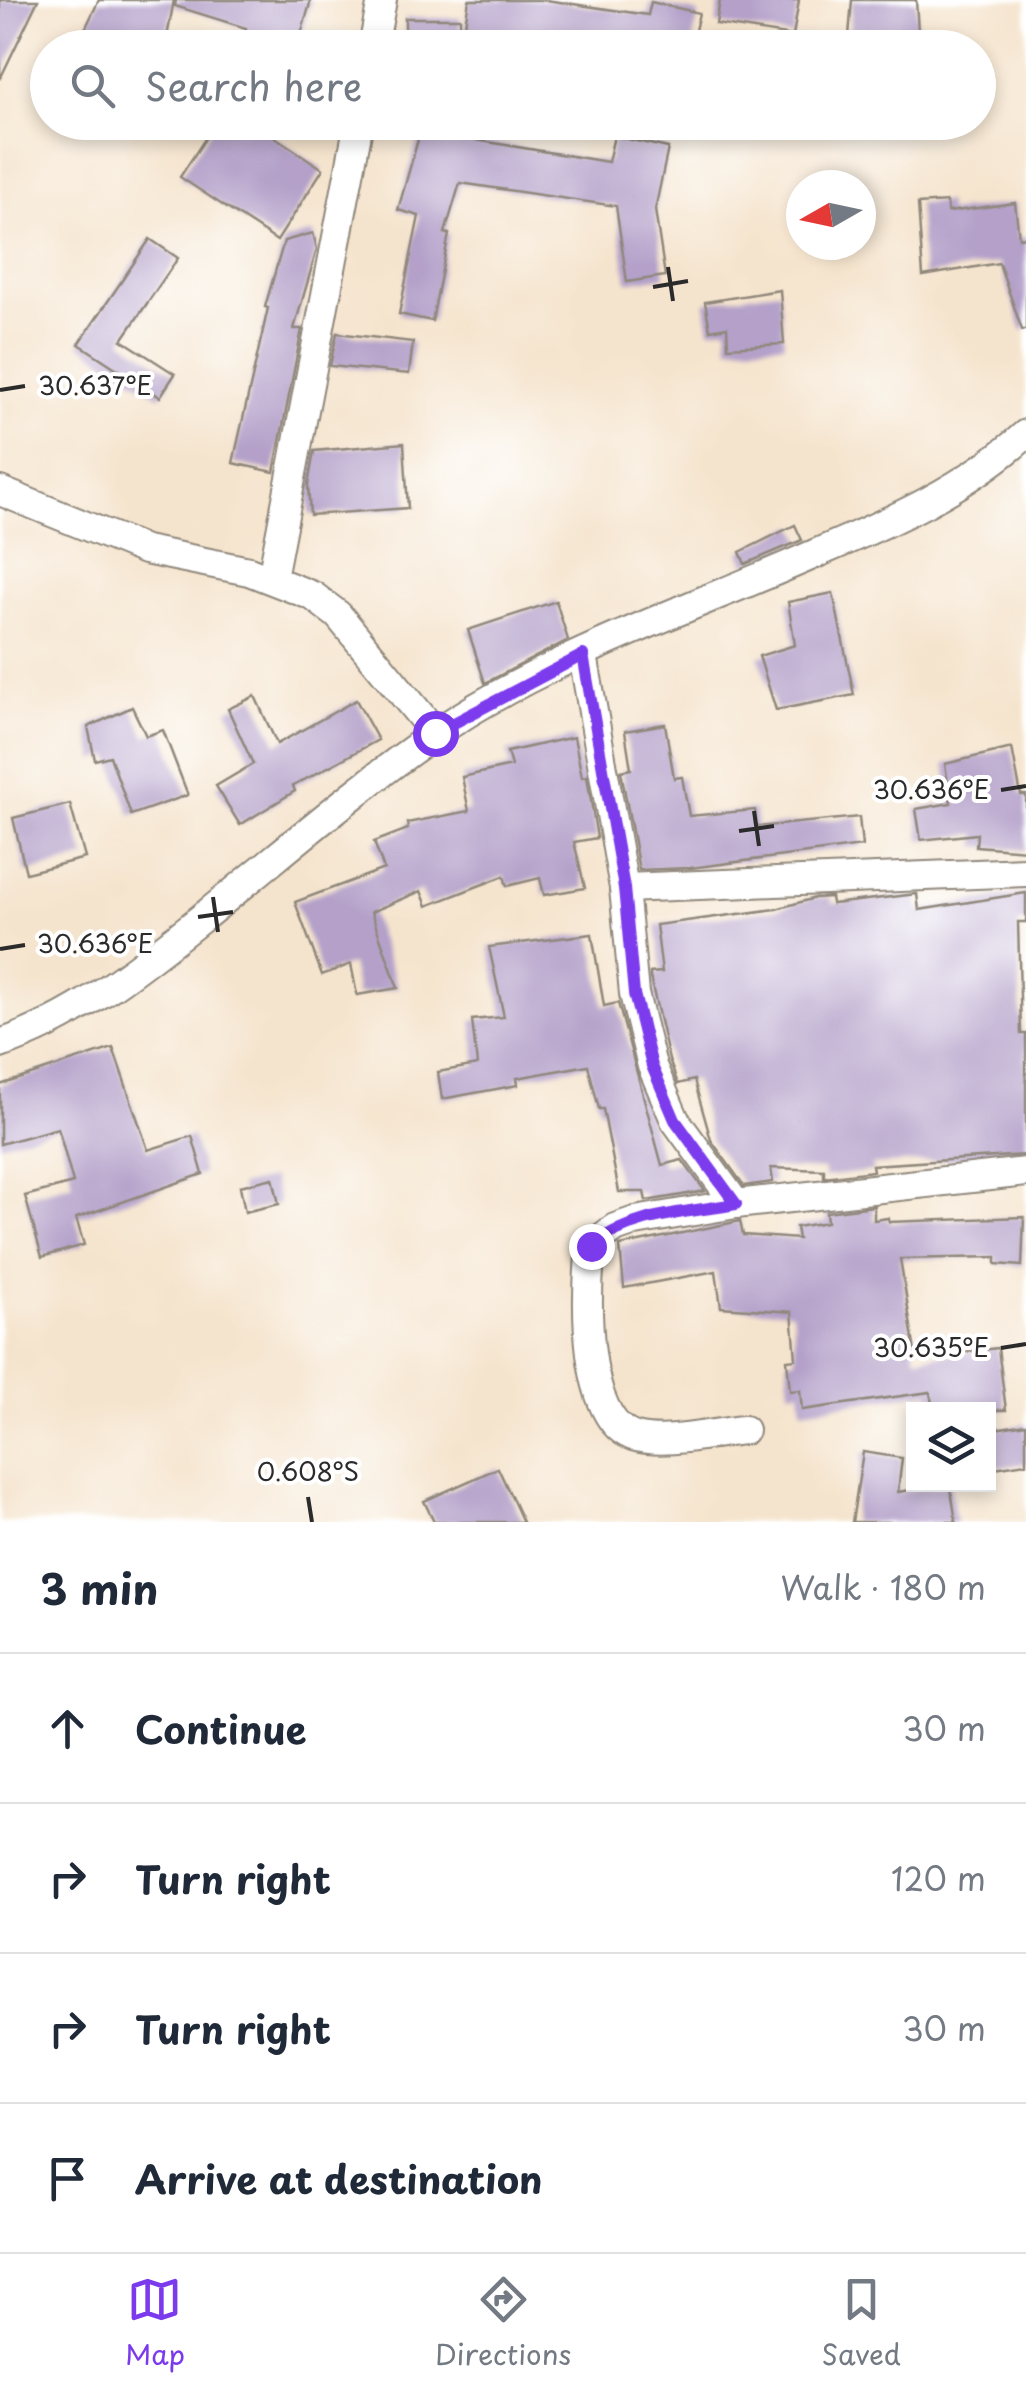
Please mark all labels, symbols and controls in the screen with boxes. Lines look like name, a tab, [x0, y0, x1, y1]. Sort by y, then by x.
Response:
search box	[30, 30, 996, 140]
text: Search here	[145, 57, 362, 114]
icon: search	[65, 58, 120, 113]
north arrow	[786, 170, 876, 260]
text: 30.637°E	[38, 366, 152, 404]
route start	[413, 711, 459, 757]
text: 30.636°E	[873, 770, 989, 808]
text: 30.636°E	[37, 924, 153, 962]
route end	[569, 1224, 615, 1270]
text: 30.635°E	[873, 1328, 989, 1366]
map controls	[906, 1402, 996, 1492]
button: layers	[906, 1402, 996, 1492]
text: 0.608°S	[257, 1452, 359, 1490]
text: 3 min	[40, 1556, 158, 1619]
text: Walk · 180 m	[780, 1563, 986, 1611]
text: Continue	[135, 1700, 306, 1757]
icon: ahead	[40, 1701, 95, 1756]
text: 30 m	[902, 1704, 986, 1752]
text: Turn right	[135, 1850, 331, 1907]
icon: right	[40, 1851, 95, 1906]
text: 120 m	[891, 1854, 986, 1902]
text: Turn right	[135, 2000, 331, 2057]
icon: right	[40, 2001, 95, 2056]
text: 30 m	[902, 2004, 986, 2052]
text: Arrive at destination	[135, 2150, 543, 2207]
icon: arrive	[40, 2151, 95, 2206]
tab: Map	[125, 2272, 185, 2375]
tab: Directions	[435, 2272, 571, 2375]
tab: Saved	[821, 2272, 901, 2375]

